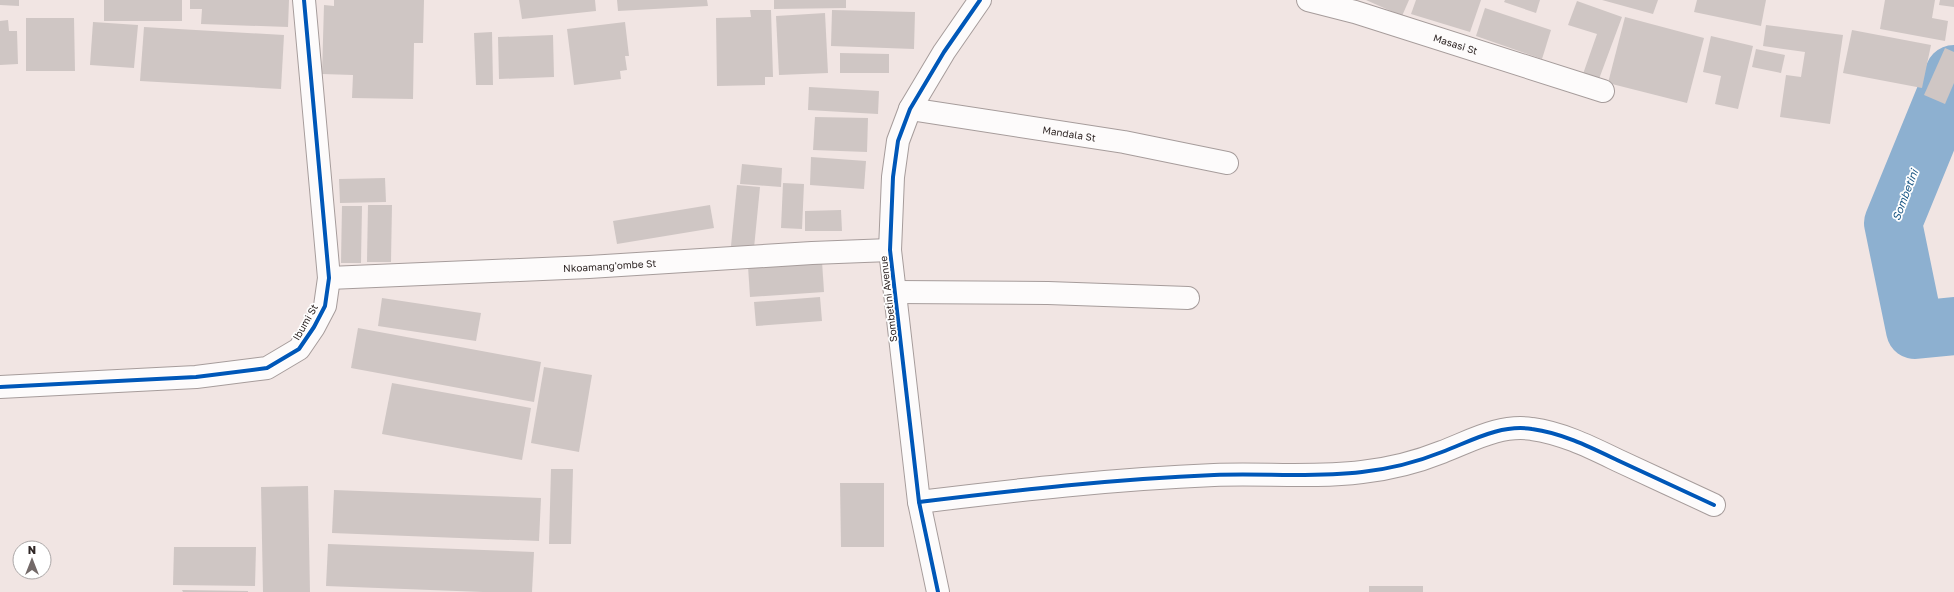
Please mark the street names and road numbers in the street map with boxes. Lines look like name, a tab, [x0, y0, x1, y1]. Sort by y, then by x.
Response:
street label: Masasi St	[1432, 31, 1479, 57]
street label: Mandala St	[1042, 124, 1097, 144]
street label: Sombetini Avenue	[877, 255, 899, 343]
street label: Nkoamang'ombe St	[563, 257, 657, 274]
street label: Ibumi St	[290, 302, 320, 342]

